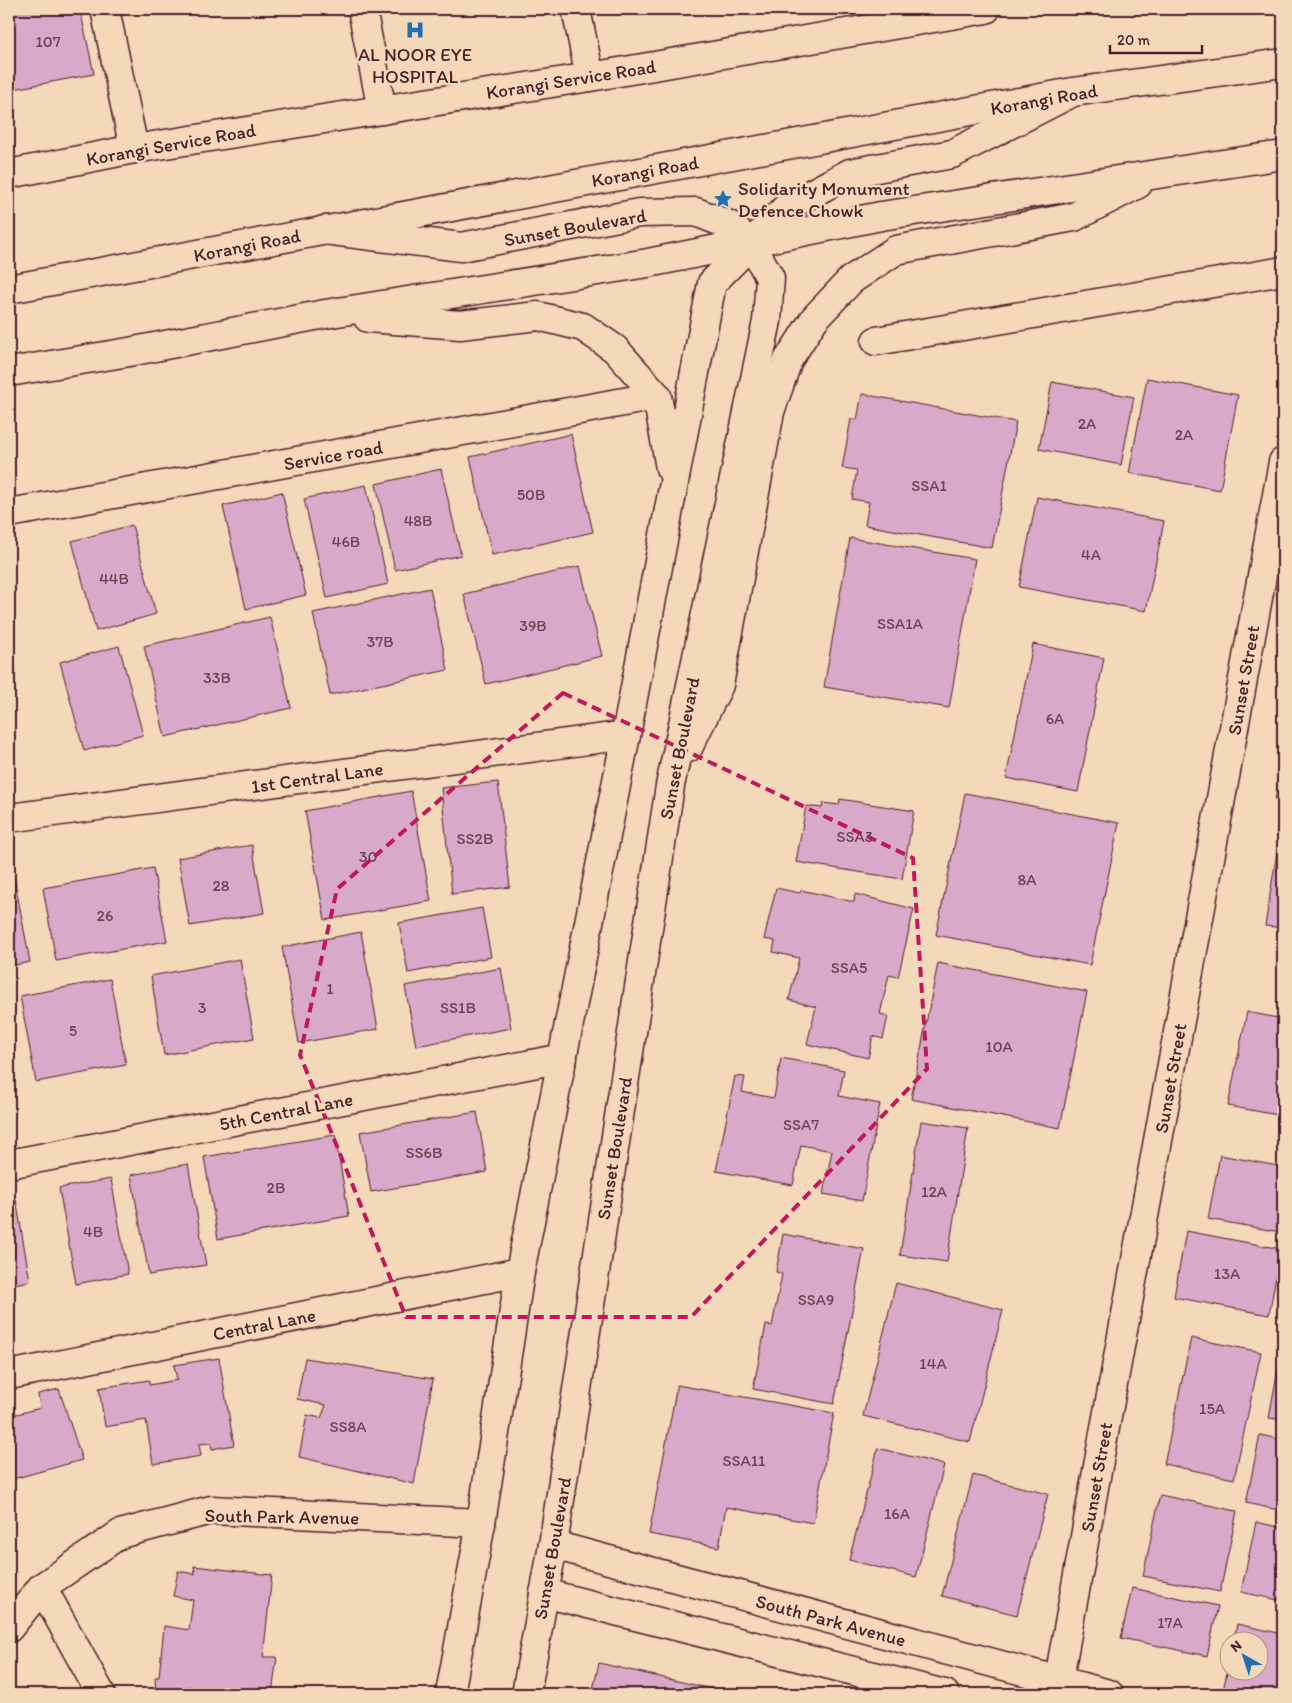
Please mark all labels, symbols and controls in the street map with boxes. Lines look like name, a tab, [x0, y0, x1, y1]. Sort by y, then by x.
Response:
hospital icon: AL NOOR EYE HOSPITAL	[404, 19, 426, 41]
scale bar	[1110, 22, 1202, 54]
text: 20 m	[1117, 31, 1151, 49]
house number: 107	[35, 32, 61, 51]
place label: AL NOOR EYE HOSPITAL	[358, 43, 472, 88]
street label: Korangi Service Road	[484, 55, 658, 104]
street label: Korangi Road	[989, 79, 1100, 120]
street label: Korangi Service Road	[84, 118, 258, 171]
street label: Korangi Road	[590, 151, 701, 192]
place label: Solidarity Monument Defence Chowk	[738, 177, 910, 222]
place icon: Solidarity Monument Defence Chowk	[712, 188, 734, 210]
street label: Sunset Boulevard	[502, 204, 649, 251]
street label: Korangi Road	[192, 224, 303, 267]
house number: 2A	[1078, 414, 1096, 433]
house number: 2A	[1175, 425, 1193, 444]
street label: Service road	[282, 435, 384, 476]
house number: SSA1	[911, 476, 947, 495]
house number: 50B	[517, 485, 545, 504]
house number: 48B	[404, 511, 432, 530]
house number: 46B	[332, 532, 360, 551]
house number: 4A	[1081, 545, 1101, 564]
house number: 44B	[99, 569, 129, 588]
house number: SSA1A	[877, 614, 923, 633]
house number: 39B	[519, 616, 547, 635]
street label: Sunset Street	[1223, 623, 1264, 737]
house number: 37B	[367, 632, 394, 651]
house number: 33B	[203, 668, 231, 687]
street label: Sunset Boulevard	[654, 675, 705, 821]
house number: 6A	[1046, 709, 1064, 728]
street label: 1st Central Lane	[249, 757, 385, 798]
house number: SSA3	[837, 827, 874, 846]
house number: SS2B	[457, 829, 493, 848]
house number: 30	[359, 847, 377, 866]
house number: 8A	[1017, 870, 1037, 889]
house number: 28	[212, 876, 230, 895]
house number: 26	[97, 906, 113, 925]
house number: SSA5	[831, 958, 867, 977]
house number: 1	[326, 979, 334, 998]
house number: 3	[198, 998, 207, 1017]
house number: SS1B	[440, 998, 476, 1017]
house number: 5	[69, 1021, 77, 1040]
street label: Sunset Street	[1150, 1021, 1191, 1135]
house number: 10A	[985, 1037, 1013, 1056]
street label: Sunset Boulevard	[592, 1074, 637, 1221]
street label: 5th Central Lane	[217, 1087, 355, 1136]
house number: SSA7	[783, 1115, 819, 1134]
house number: SS6B	[406, 1143, 442, 1162]
house number: 2B	[267, 1178, 285, 1197]
house number: 12A	[921, 1182, 947, 1201]
house number: 4B	[83, 1222, 103, 1241]
house number: 13A	[1214, 1264, 1240, 1283]
house number: SSA9	[798, 1290, 834, 1309]
street label: Central Lane	[211, 1303, 317, 1346]
house number: 14A	[919, 1354, 947, 1373]
house number: 15A	[1199, 1399, 1225, 1418]
house number: SS8A	[330, 1417, 367, 1436]
street label: Sunset Street	[1076, 1420, 1117, 1534]
house number: SSA11	[722, 1451, 766, 1470]
street label: Sunset Boulevard	[529, 1475, 576, 1621]
street label: South Park Avenue	[205, 1504, 359, 1529]
house number: 16A	[884, 1504, 910, 1523]
street label: South Park Avenue	[753, 1589, 909, 1652]
house number: 17A	[1157, 1613, 1183, 1632]
north arrow	[1220, 1630, 1270, 1680]
text: N	[1227, 1637, 1245, 1656]

